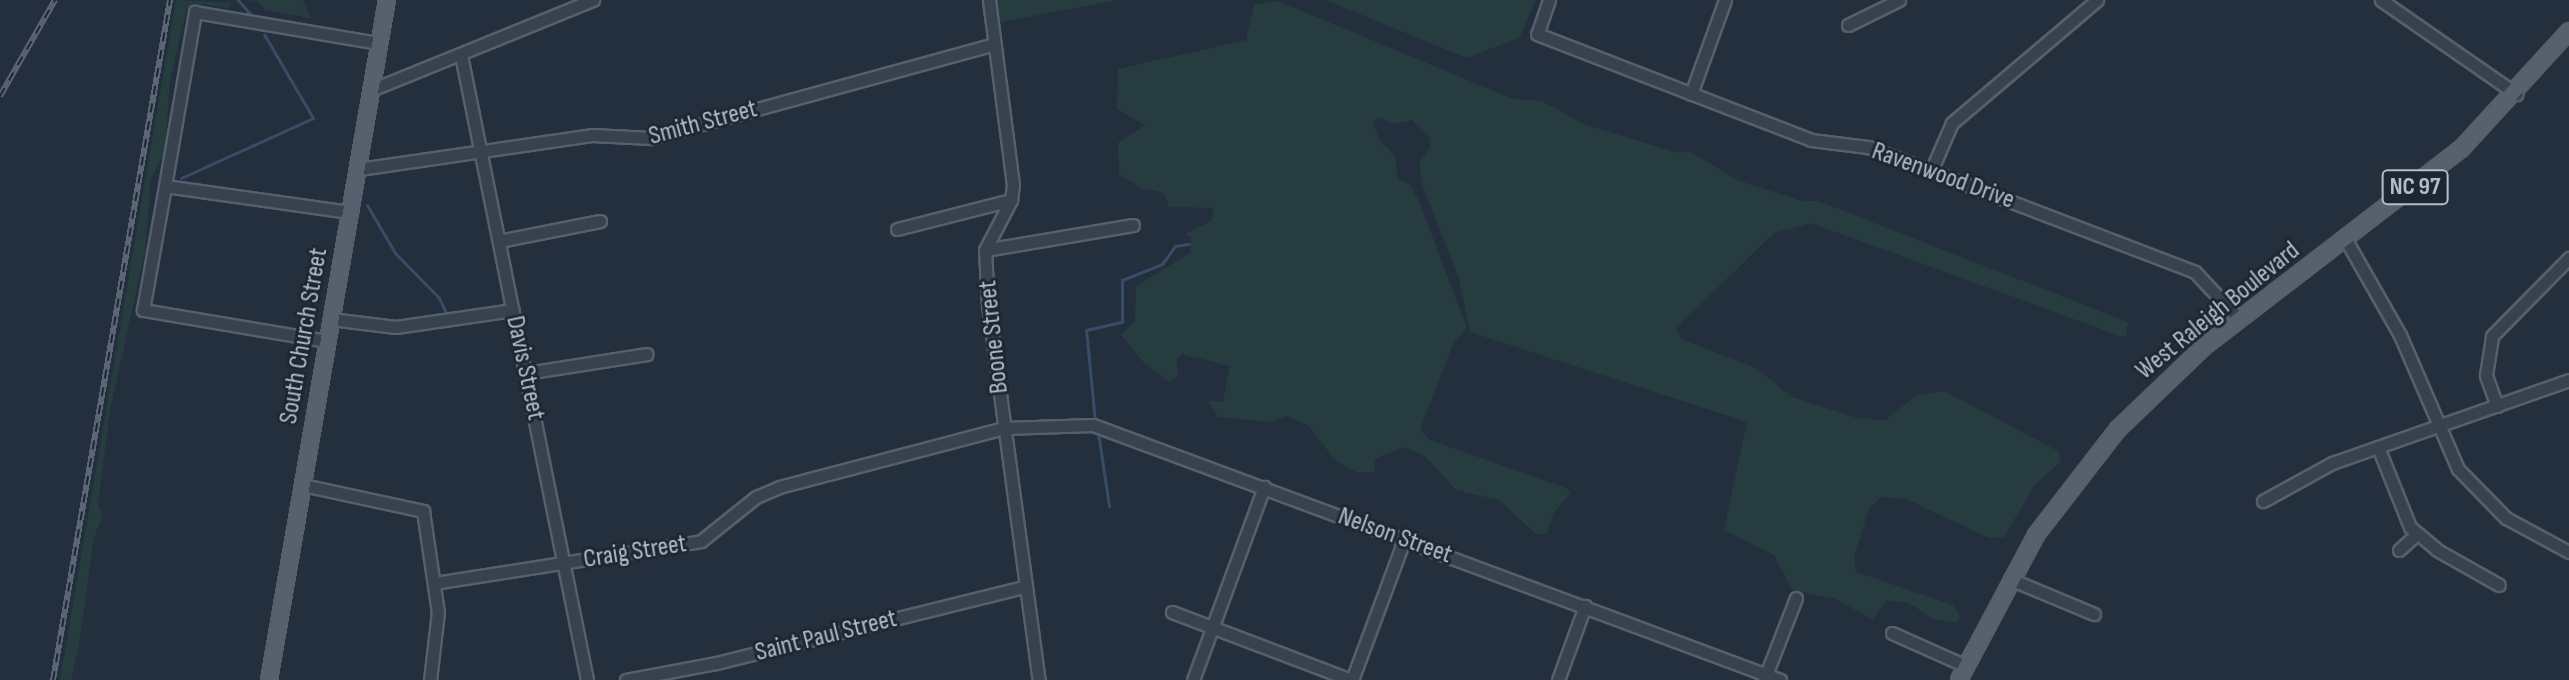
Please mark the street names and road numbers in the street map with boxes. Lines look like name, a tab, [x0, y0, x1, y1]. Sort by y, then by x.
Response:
street label: Smith Street	[645, 94, 761, 152]
street label: Ravenwood Drive	[1867, 136, 2019, 216]
road number: NC 97	[2381, 167, 2449, 207]
street label: West Raleigh Boulevard	[2130, 235, 2306, 387]
street label: South Church Street	[273, 246, 335, 426]
street label: Boone Street	[973, 279, 1015, 395]
street label: Davis Street	[499, 313, 551, 423]
street label: Nelson Street	[1334, 501, 1456, 571]
street label: Craig Street	[581, 528, 689, 576]
street label: Saint Paul Street	[752, 603, 900, 669]

